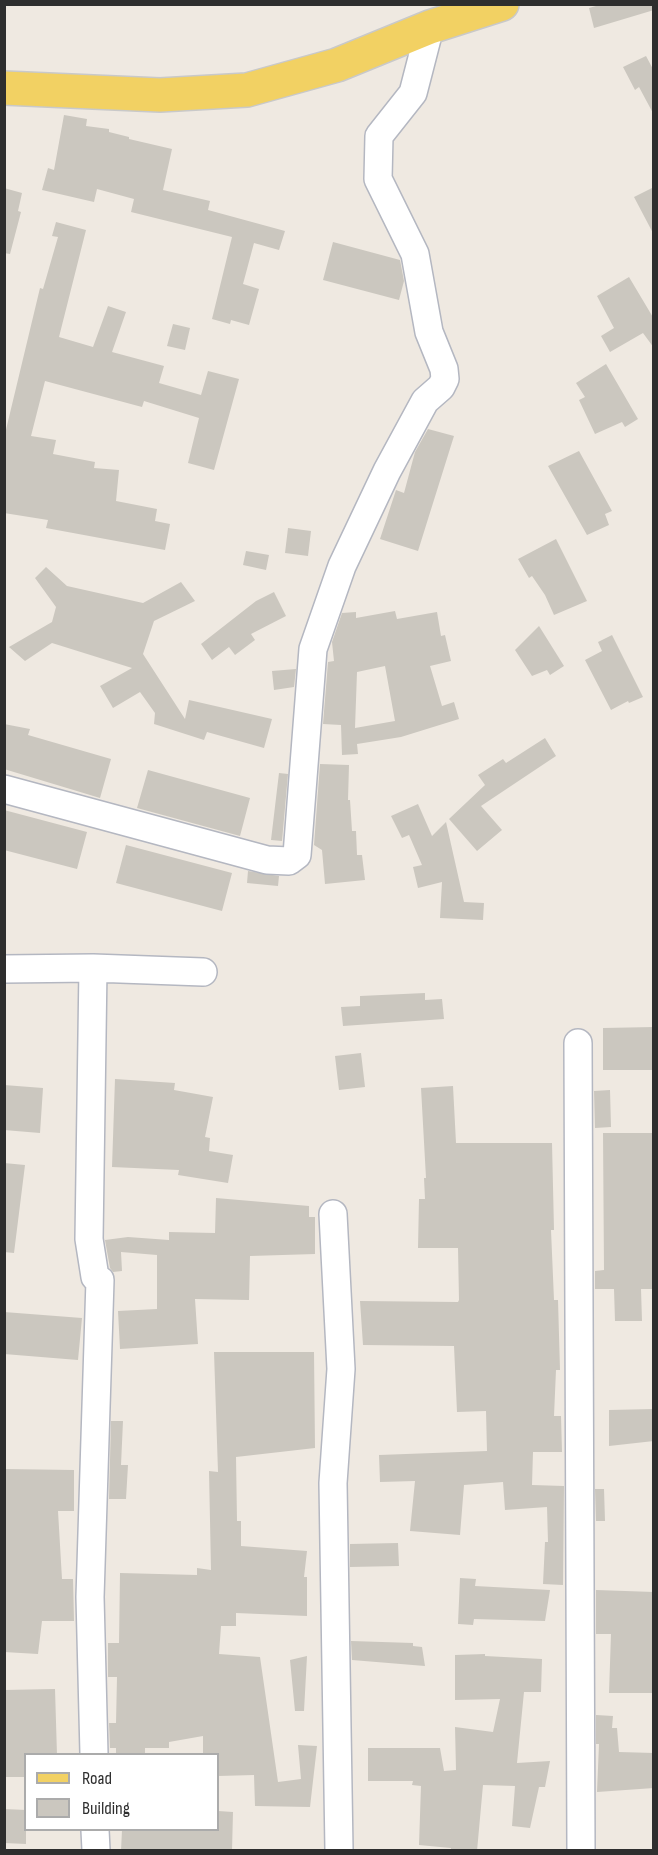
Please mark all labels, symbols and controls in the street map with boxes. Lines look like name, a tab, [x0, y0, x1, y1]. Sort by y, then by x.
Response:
legend	[24, 1753, 219, 1831]
text: Road	[82, 1768, 112, 1789]
text: Building	[82, 1798, 130, 1819]

